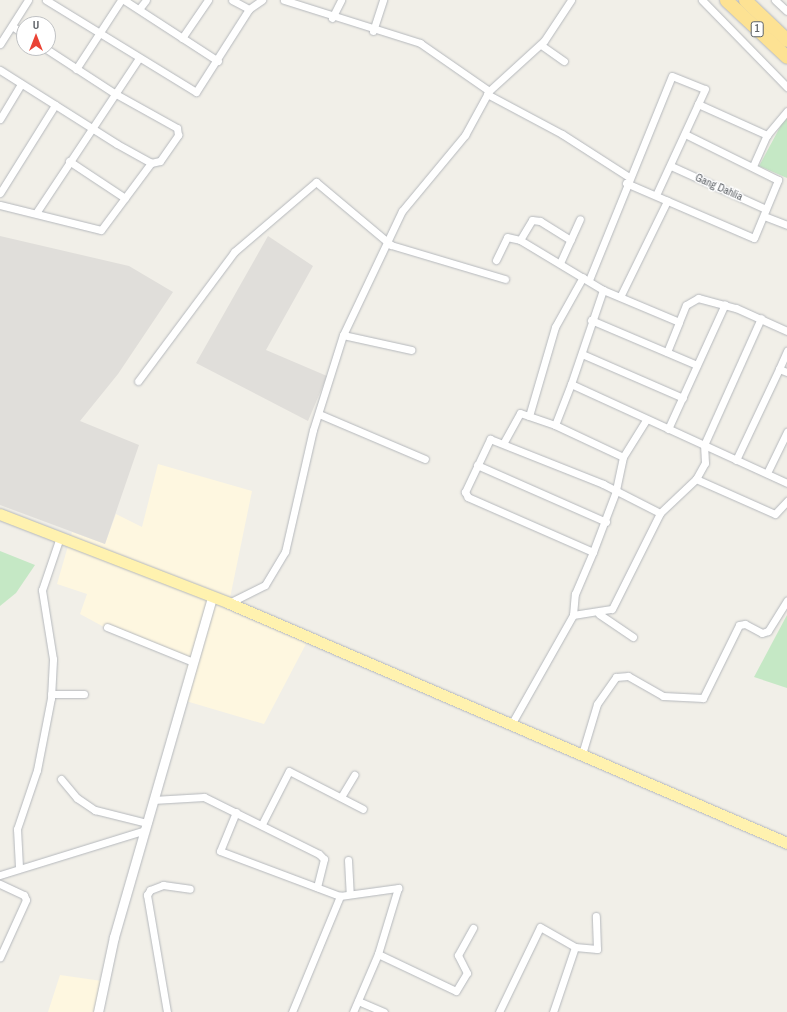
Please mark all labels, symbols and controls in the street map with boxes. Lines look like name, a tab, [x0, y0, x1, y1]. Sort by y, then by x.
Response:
north arrow	[16, 16, 56, 56]
text: U	[33, 18, 39, 32]
road number: 1	[750, 21, 764, 37]
street label: Gang Dahlia	[693, 171, 745, 203]

